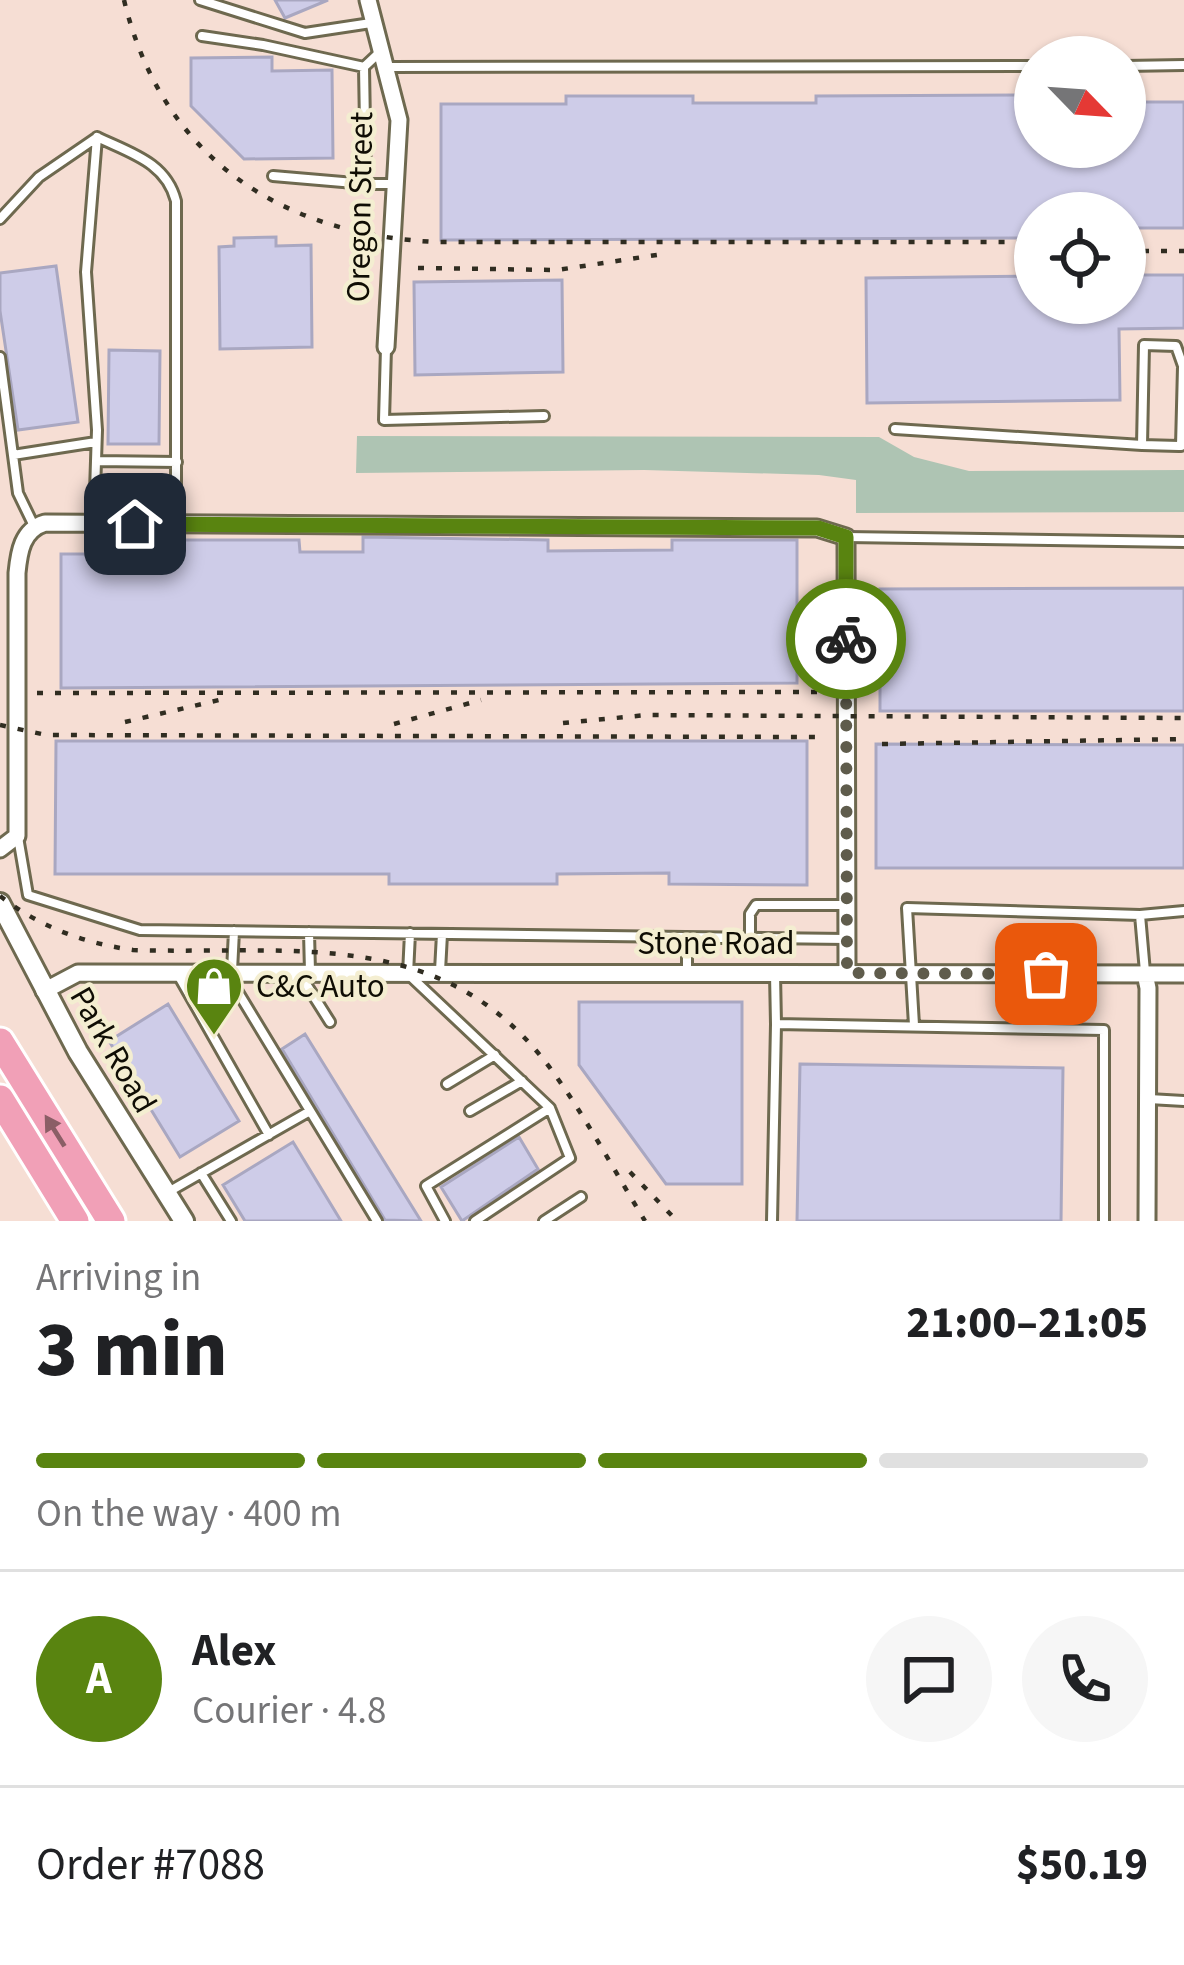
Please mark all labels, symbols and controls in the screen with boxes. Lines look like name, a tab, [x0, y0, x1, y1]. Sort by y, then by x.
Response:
north arrow	[1014, 36, 1146, 168]
map controls	[1014, 36, 1146, 324]
street label: Oregon Street	[335, 111, 385, 303]
button: locate	[1014, 192, 1146, 324]
pin	[84, 473, 186, 575]
icon: home	[102, 491, 168, 557]
courier	[786, 579, 906, 699]
icon: bike	[813, 606, 879, 672]
street label: Stone Road	[637, 920, 795, 967]
pin	[995, 923, 1097, 1025]
icon: bag	[1013, 941, 1079, 1007]
shop icon: C&C Auto	[183, 955, 245, 1037]
place label: C&C Auto	[256, 963, 385, 1010]
street label: Park Road	[58, 978, 168, 1122]
one-way arrow	[45, 1114, 66, 1148]
text: Arriving in	[36, 1250, 201, 1306]
text: 21:00–21:05	[906, 1291, 1148, 1355]
text: 3 min	[36, 1295, 228, 1406]
text: On the way · 400 m	[36, 1486, 342, 1542]
button: chat	[866, 1616, 992, 1742]
button: phone	[1022, 1616, 1148, 1742]
text: Alex	[192, 1619, 276, 1683]
text: A	[86, 1647, 112, 1711]
text: Courier · 4.8	[192, 1683, 386, 1739]
text: Order #7088	[36, 1833, 265, 1897]
text: $50.19	[1016, 1833, 1148, 1897]

